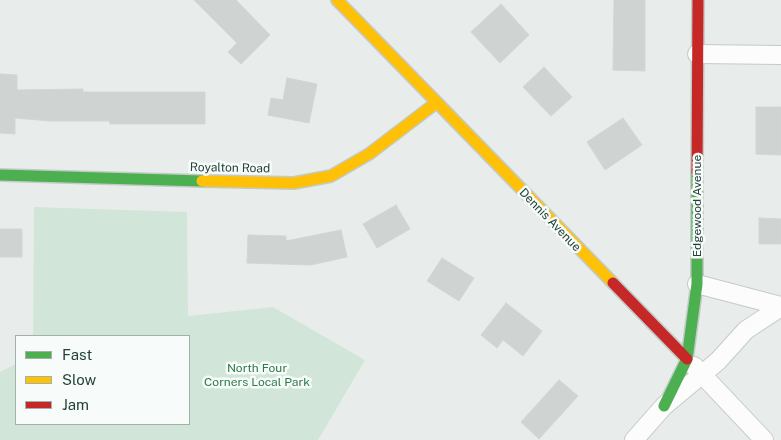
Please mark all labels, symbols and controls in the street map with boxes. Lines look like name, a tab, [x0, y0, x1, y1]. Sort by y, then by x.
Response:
street label: Edgewood Avenue	[690, 155, 704, 257]
street label: Royalton Road	[190, 160, 270, 176]
street label: Dennis Avenue	[516, 185, 584, 255]
legend	[15, 335, 190, 425]
text: Fast	[62, 346, 92, 363]
park label: North Four Corners Local Park	[204, 361, 310, 389]
text: Slow	[62, 371, 96, 388]
text: Jam	[62, 396, 89, 413]

